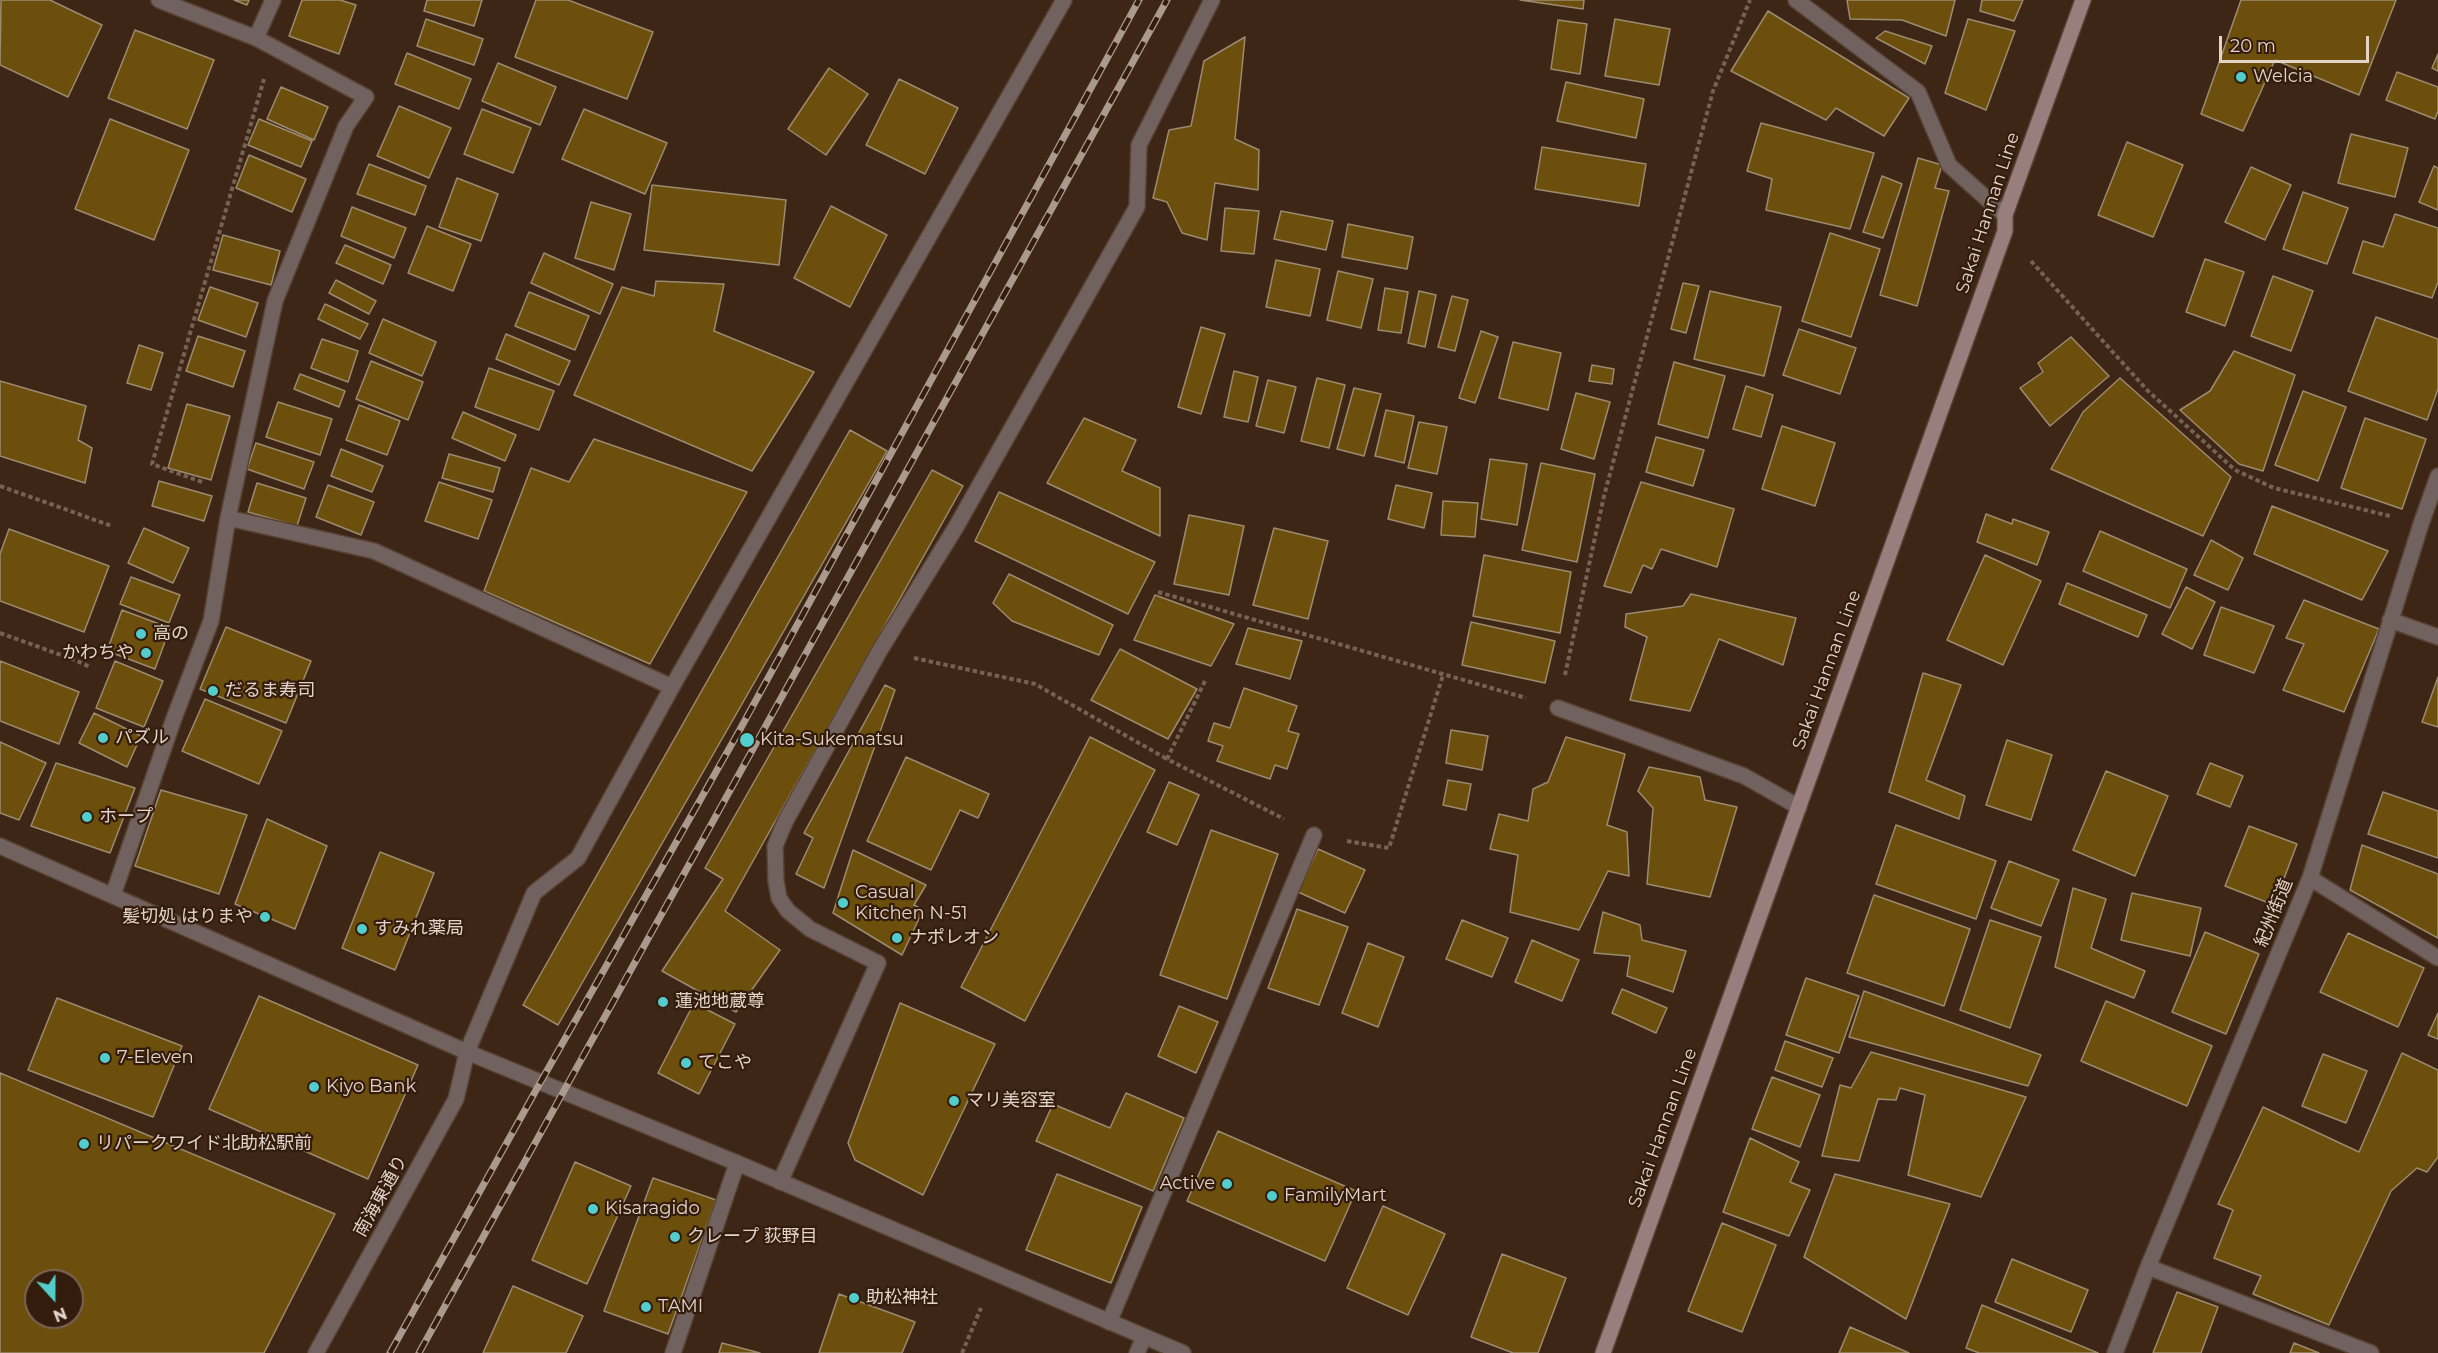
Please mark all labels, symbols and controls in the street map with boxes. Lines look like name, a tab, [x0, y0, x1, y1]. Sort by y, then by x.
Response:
scale bar	[2222, 24, 2372, 62]
text: 20 m	[2230, 35, 2276, 57]
place label: Welcia	[2253, 66, 2313, 88]
marker: Welcia	[2234, 70, 2248, 84]
street label: Sakai Hannan Line	[1952, 130, 2024, 296]
street label: Sakai Hannan Line	[1788, 587, 1866, 753]
place label: 高の	[153, 623, 189, 645]
marker: 高の	[134, 627, 148, 641]
place label: かわちや	[62, 642, 134, 664]
marker: かわちや	[139, 646, 153, 660]
place label: だるま寿司	[225, 680, 315, 702]
marker: だるま寿司	[206, 684, 220, 698]
place label: パズル	[115, 727, 169, 749]
place label: Kita-Sukematsu	[760, 729, 904, 751]
marker: パズル	[96, 731, 110, 745]
marker: Kita-Sukematsu	[738, 731, 756, 749]
place label: ホープ	[99, 806, 153, 828]
marker: ホープ	[80, 810, 94, 824]
street label: 紀州街道	[2251, 876, 2297, 950]
place label: Casual Kitchen N-51	[855, 882, 968, 924]
marker: Casual Kitchen N-51	[836, 896, 850, 910]
place label: 髪切処 はりまや	[122, 906, 253, 928]
marker: 髪切処 はりまや	[258, 910, 272, 924]
place label: すみれ薬局	[374, 918, 464, 940]
marker: すみれ薬局	[355, 922, 369, 936]
place label: ナポレオン	[909, 927, 999, 949]
marker: ナポレオン	[890, 931, 904, 945]
place label: 蓮池地蔵尊	[675, 991, 765, 1013]
marker: 蓮池地蔵尊	[656, 995, 670, 1009]
street label: Sakai Hannan Line	[1624, 1045, 1702, 1211]
place label: 7-Eleven	[117, 1047, 194, 1069]
marker: 7-Eleven	[98, 1051, 112, 1065]
place label: てこや	[698, 1052, 752, 1074]
marker: てこや	[679, 1056, 693, 1070]
place label: Kiyo Bank	[326, 1076, 416, 1098]
marker: Kiyo Bank	[307, 1080, 321, 1094]
place label: マリ美容室	[966, 1090, 1056, 1112]
marker: マリ美容室	[947, 1094, 961, 1108]
place label: リパークワイド北助松駅前	[96, 1133, 312, 1155]
marker: リパークワイド北助松駅前	[77, 1137, 91, 1151]
street label: 南海東通り	[350, 1151, 412, 1241]
place label: Active	[1159, 1173, 1215, 1195]
marker: Active	[1220, 1177, 1234, 1191]
place label: FamilyMart	[1284, 1185, 1387, 1207]
marker: FamilyMart	[1265, 1189, 1279, 1203]
place label: Kisaragido	[605, 1198, 700, 1220]
marker: Kisaragido	[586, 1202, 600, 1216]
place label: クレープ 荻野目	[687, 1226, 818, 1248]
marker: クレープ 荻野目	[668, 1230, 682, 1244]
north arrow	[24, 1269, 84, 1329]
place label: 助松神社	[866, 1287, 938, 1309]
marker: 助松神社	[847, 1291, 861, 1305]
place label: TAMI	[658, 1296, 703, 1318]
marker: TAMI	[639, 1300, 653, 1314]
text: N	[50, 1303, 69, 1326]

